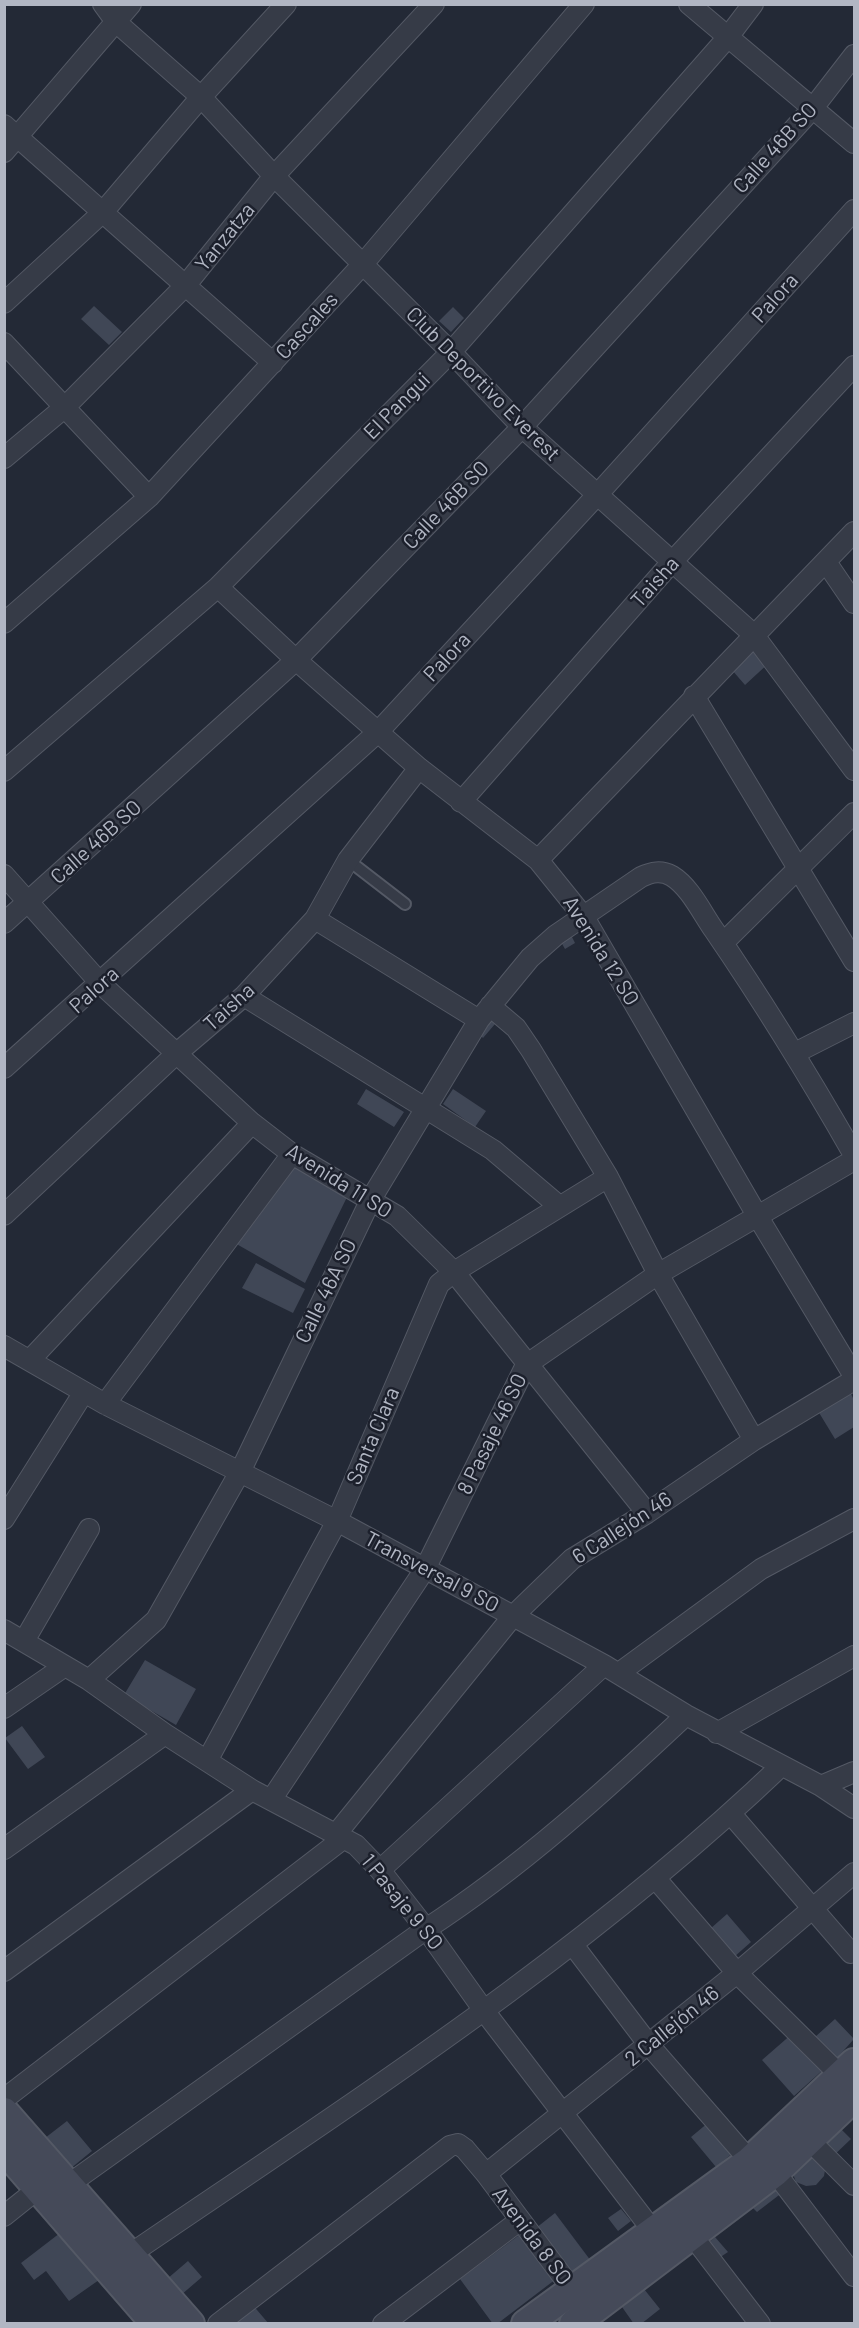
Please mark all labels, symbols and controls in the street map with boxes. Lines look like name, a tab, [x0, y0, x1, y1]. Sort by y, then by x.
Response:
street label: Calle 46B SO	[728, 97, 822, 199]
street label: Yanzatza	[190, 198, 260, 276]
street label: Palora	[746, 268, 804, 328]
street label: Cascales	[271, 287, 343, 365]
street label: Club Deportivo Everest	[401, 302, 565, 466]
street label: El Pangui	[358, 367, 436, 445]
street label: Calle 46B SO	[398, 455, 494, 555]
street label: Taisha	[626, 551, 684, 613]
street label: Palora	[418, 627, 476, 687]
street label: Calle 46B SO	[45, 795, 147, 889]
street label: Avenida 12 SO	[557, 892, 645, 1010]
street label: Palora	[64, 961, 124, 1019]
street label: Taisha	[198, 978, 260, 1036]
street label: Avenida 11 SO	[281, 1138, 397, 1224]
street label: Calle 46A SO	[290, 1235, 362, 1347]
street label: 8 Pasaje 46 SO	[452, 1369, 532, 1499]
street label: Santa Clara	[341, 1383, 405, 1489]
street label: 6 Callejón 46	[568, 1487, 676, 1569]
street label: Transversal 9 SO	[360, 1526, 504, 1618]
street label: 1 Pasaje 9 SO	[356, 1849, 448, 1955]
street label: 2 Callejón 46	[620, 1980, 724, 2072]
street label: Avenida 8 SO	[487, 2182, 577, 2290]

